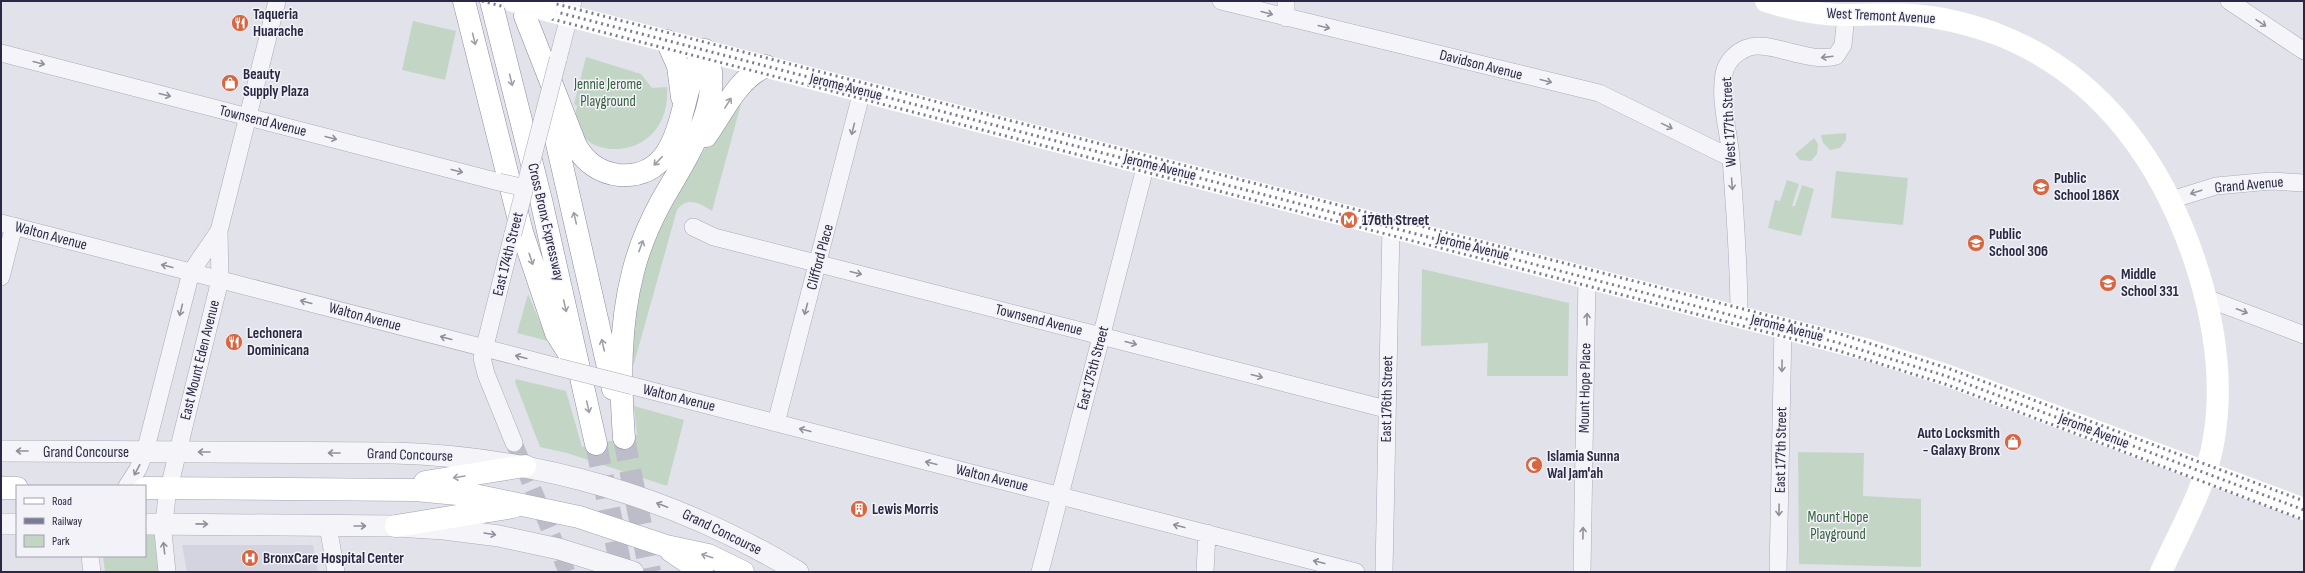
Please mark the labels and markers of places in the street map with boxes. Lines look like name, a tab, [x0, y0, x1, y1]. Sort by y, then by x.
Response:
place label: Taqueria Huarache	[253, 5, 304, 41]
restaurant icon: Taqueria Huarache	[230, 13, 250, 33]
place label: Beauty Supply Plaza	[243, 65, 309, 101]
shop icon: Beauty Supply Plaza	[220, 73, 240, 93]
place label: Public School 186X	[2054, 169, 2119, 205]
school or university icon: Public School 186X	[2031, 177, 2051, 197]
metro station icon: 176th Street	[1339, 210, 1359, 230]
place label: 176th Street	[1362, 211, 1429, 230]
place label: Public School 306	[1989, 225, 2048, 261]
school or university icon: Public School 306	[1966, 233, 1986, 253]
place label: Middle School 331	[2121, 265, 2179, 301]
school or university icon: Middle School 331	[2098, 273, 2118, 293]
place label: Lechonera Dominicana	[247, 324, 309, 360]
restaurant icon: Lechonera Dominicana	[224, 332, 244, 352]
place label: Auto Locksmith - Galaxy Bronx	[1916, 424, 2001, 460]
shop icon: Auto Locksmith - Galaxy Bronx	[2003, 432, 2023, 452]
place label: Islamia Sunna Wal Jam'ah	[1547, 447, 1620, 483]
mosque icon: Islamia Sunna Wal Jam'ah	[1524, 455, 1544, 475]
building icon: Lewis Morris	[849, 499, 869, 519]
place label: Lewis Morris	[872, 500, 939, 519]
hospital icon: BronxCare Hospital Center	[240, 548, 260, 568]
place label: BronxCare Hospital Center	[263, 549, 404, 568]

